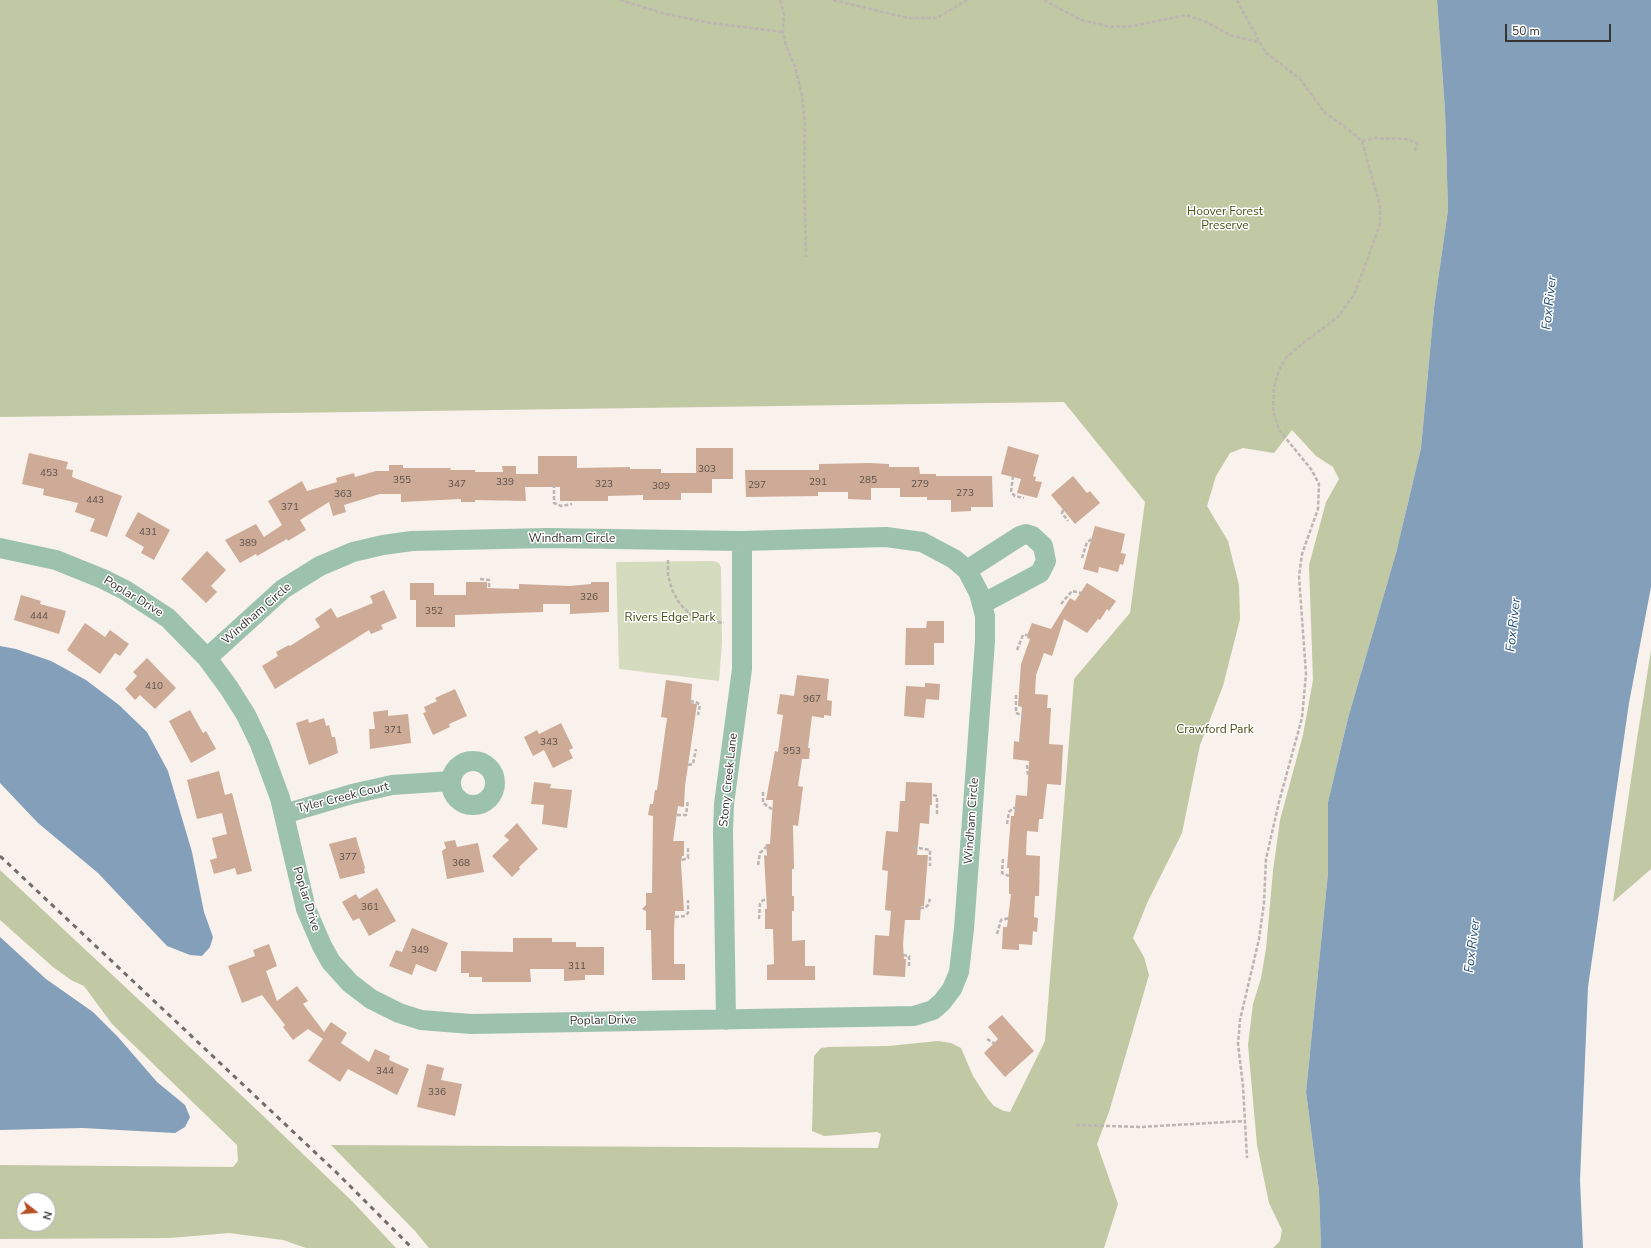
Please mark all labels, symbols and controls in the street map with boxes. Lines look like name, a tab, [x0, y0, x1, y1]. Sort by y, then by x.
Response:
scale bar	[1507, 16, 1613, 42]
text: 50 m	[1512, 23, 1540, 39]
park label: Hoover Forest Preserve	[1187, 205, 1263, 233]
water label: Fox River	[1539, 275, 1561, 331]
house number: 303	[698, 464, 716, 476]
house number: 453	[40, 468, 58, 480]
house number: 355	[393, 475, 411, 487]
house number: 285	[859, 475, 877, 487]
house number: 339	[496, 477, 514, 489]
house number: 291	[809, 477, 827, 489]
house number: 347	[448, 479, 466, 491]
house number: 323	[595, 479, 613, 491]
house number: 279	[911, 479, 929, 491]
house number: 297	[748, 480, 766, 492]
house number: 309	[652, 481, 670, 493]
house number: 273	[956, 488, 974, 500]
house number: 363	[334, 489, 352, 501]
house number: 443	[86, 495, 104, 507]
house number: 371	[281, 502, 299, 514]
house number: 431	[139, 527, 157, 539]
street label: Windham Circle	[529, 532, 615, 546]
house number: 389	[239, 538, 257, 550]
street label: Poplar Drive	[101, 574, 165, 620]
street label: Windham Circle	[220, 580, 294, 648]
house number: 326	[580, 592, 598, 604]
water label: Fox River	[1503, 597, 1525, 653]
house number: 352	[425, 606, 443, 618]
house number: 444	[30, 611, 48, 623]
park label: Rivers Edge Park	[625, 611, 715, 625]
house number: 410	[145, 681, 163, 693]
house number: 967	[803, 694, 821, 706]
park label: Crawford Park	[1176, 723, 1254, 737]
house number: 371	[384, 725, 402, 737]
street label: Stony Creek Lane	[717, 732, 741, 828]
house number: 343	[540, 737, 558, 749]
house number: 953	[783, 746, 801, 758]
street label: Windham Circle	[962, 777, 982, 865]
street label: Tyler Creek Court	[296, 780, 390, 816]
house number: 377	[339, 852, 357, 864]
house number: 368	[452, 858, 470, 870]
street label: Poplar Drive	[289, 865, 323, 933]
house number: 361	[361, 902, 379, 914]
water label: Fox River	[1462, 918, 1484, 974]
house number: 349	[411, 945, 429, 957]
house number: 311	[568, 961, 586, 973]
street label: Poplar Drive	[570, 1013, 636, 1029]
house number: 344	[376, 1066, 394, 1078]
house number: 336	[428, 1087, 446, 1099]
north arrow	[16, 1192, 56, 1232]
text: N	[39, 1209, 55, 1221]

